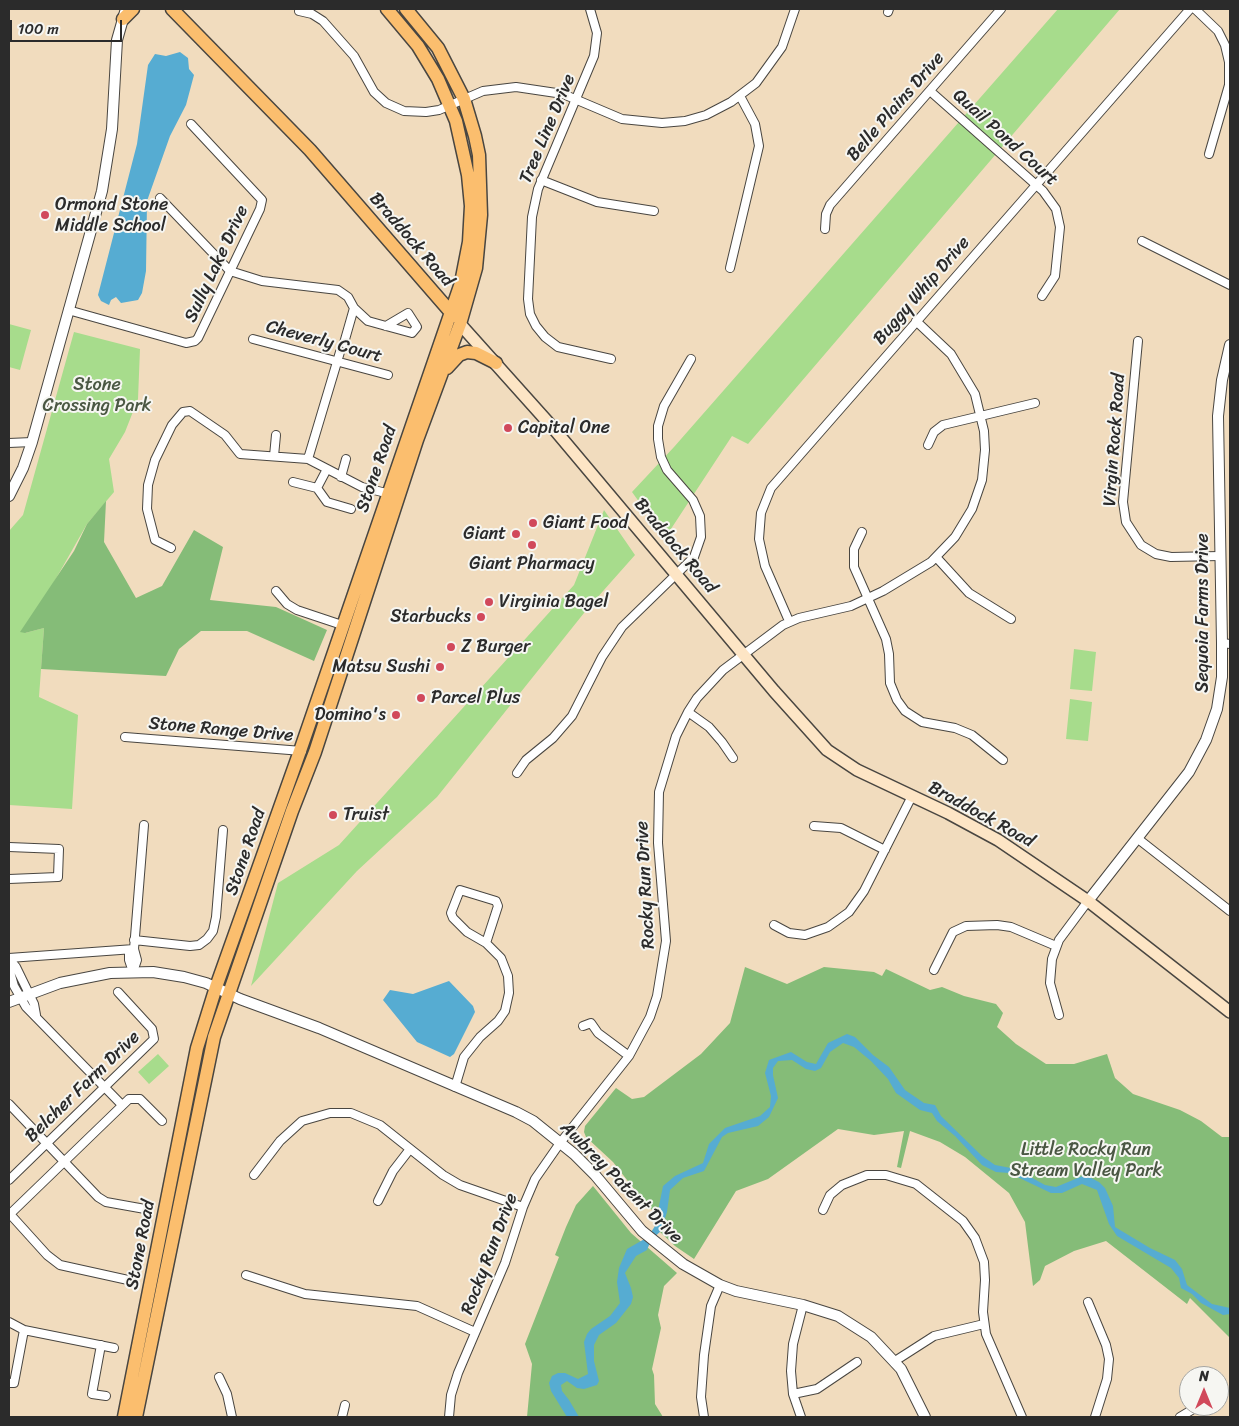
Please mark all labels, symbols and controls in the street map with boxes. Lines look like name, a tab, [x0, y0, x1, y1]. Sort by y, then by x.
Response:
scale bar	[12, 10, 125, 42]
text: 100 m	[18, 16, 59, 42]
street label: Belle Plains Drive	[843, 48, 949, 166]
street label: Tree Line Drive	[515, 71, 581, 187]
street label: Quail Pond Court	[948, 85, 1062, 191]
street label: Braddock Road	[364, 188, 458, 292]
place label: Ormond Stone Middle School	[55, 194, 168, 236]
street label: Sully Lake Drive	[180, 202, 254, 326]
marker: Ormond Stone Middle School	[39, 209, 51, 221]
street label: Buggy Whip Drive	[869, 232, 975, 350]
street label: Cheverly Court	[264, 316, 384, 368]
street label: Virgin Rock Road	[1100, 373, 1130, 507]
park label: Stone Crossing Park	[43, 374, 151, 416]
place label: Capital One	[518, 417, 610, 439]
marker: Capital One	[502, 422, 514, 434]
street label: Stone Road	[352, 423, 402, 515]
street label: Braddock Road	[629, 494, 721, 598]
place label: Giant Food	[543, 512, 628, 534]
marker: Giant Food	[527, 517, 539, 529]
place label: Giant	[463, 523, 506, 545]
marker: Giant	[510, 528, 522, 540]
street label: Sequoia Farms Drive	[1192, 533, 1214, 693]
marker: Giant Pharmacy	[526, 539, 538, 551]
place label: Giant Pharmacy	[469, 553, 595, 575]
place label: Virginia Bagel	[499, 591, 608, 613]
marker: Virginia Bagel	[483, 596, 495, 608]
place label: Starbucks	[390, 606, 471, 628]
marker: Starbucks	[475, 611, 487, 623]
place label: Z Burger	[461, 636, 530, 658]
marker: Z Burger	[445, 641, 457, 653]
place label: Matsu Sushi	[332, 656, 430, 678]
marker: Matsu Sushi	[434, 661, 446, 673]
place label: Parcel Plus	[431, 687, 520, 709]
marker: Parcel Plus	[415, 692, 427, 704]
place label: Domino's	[315, 704, 386, 726]
marker: Domino's	[390, 709, 402, 721]
street label: Stone Range Drive	[148, 713, 294, 747]
street label: Braddock Road	[924, 777, 1038, 853]
place label: Truist	[343, 804, 389, 826]
street label: Stone Road	[221, 806, 271, 898]
marker: Truist	[327, 809, 339, 821]
street label: Rocky Run Drive	[632, 820, 660, 950]
street label: Belcher Farm Drive	[21, 1027, 145, 1147]
street label: Awbrey Patent Drive	[555, 1117, 687, 1249]
park label: Little Rocky Run Stream Valley Park	[1010, 1139, 1162, 1182]
street label: Rocky Run Drive	[457, 1190, 523, 1318]
street label: Stone Road	[122, 1199, 160, 1291]
text: N	[1199, 1364, 1209, 1389]
north arrow	[1179, 1366, 1229, 1416]

